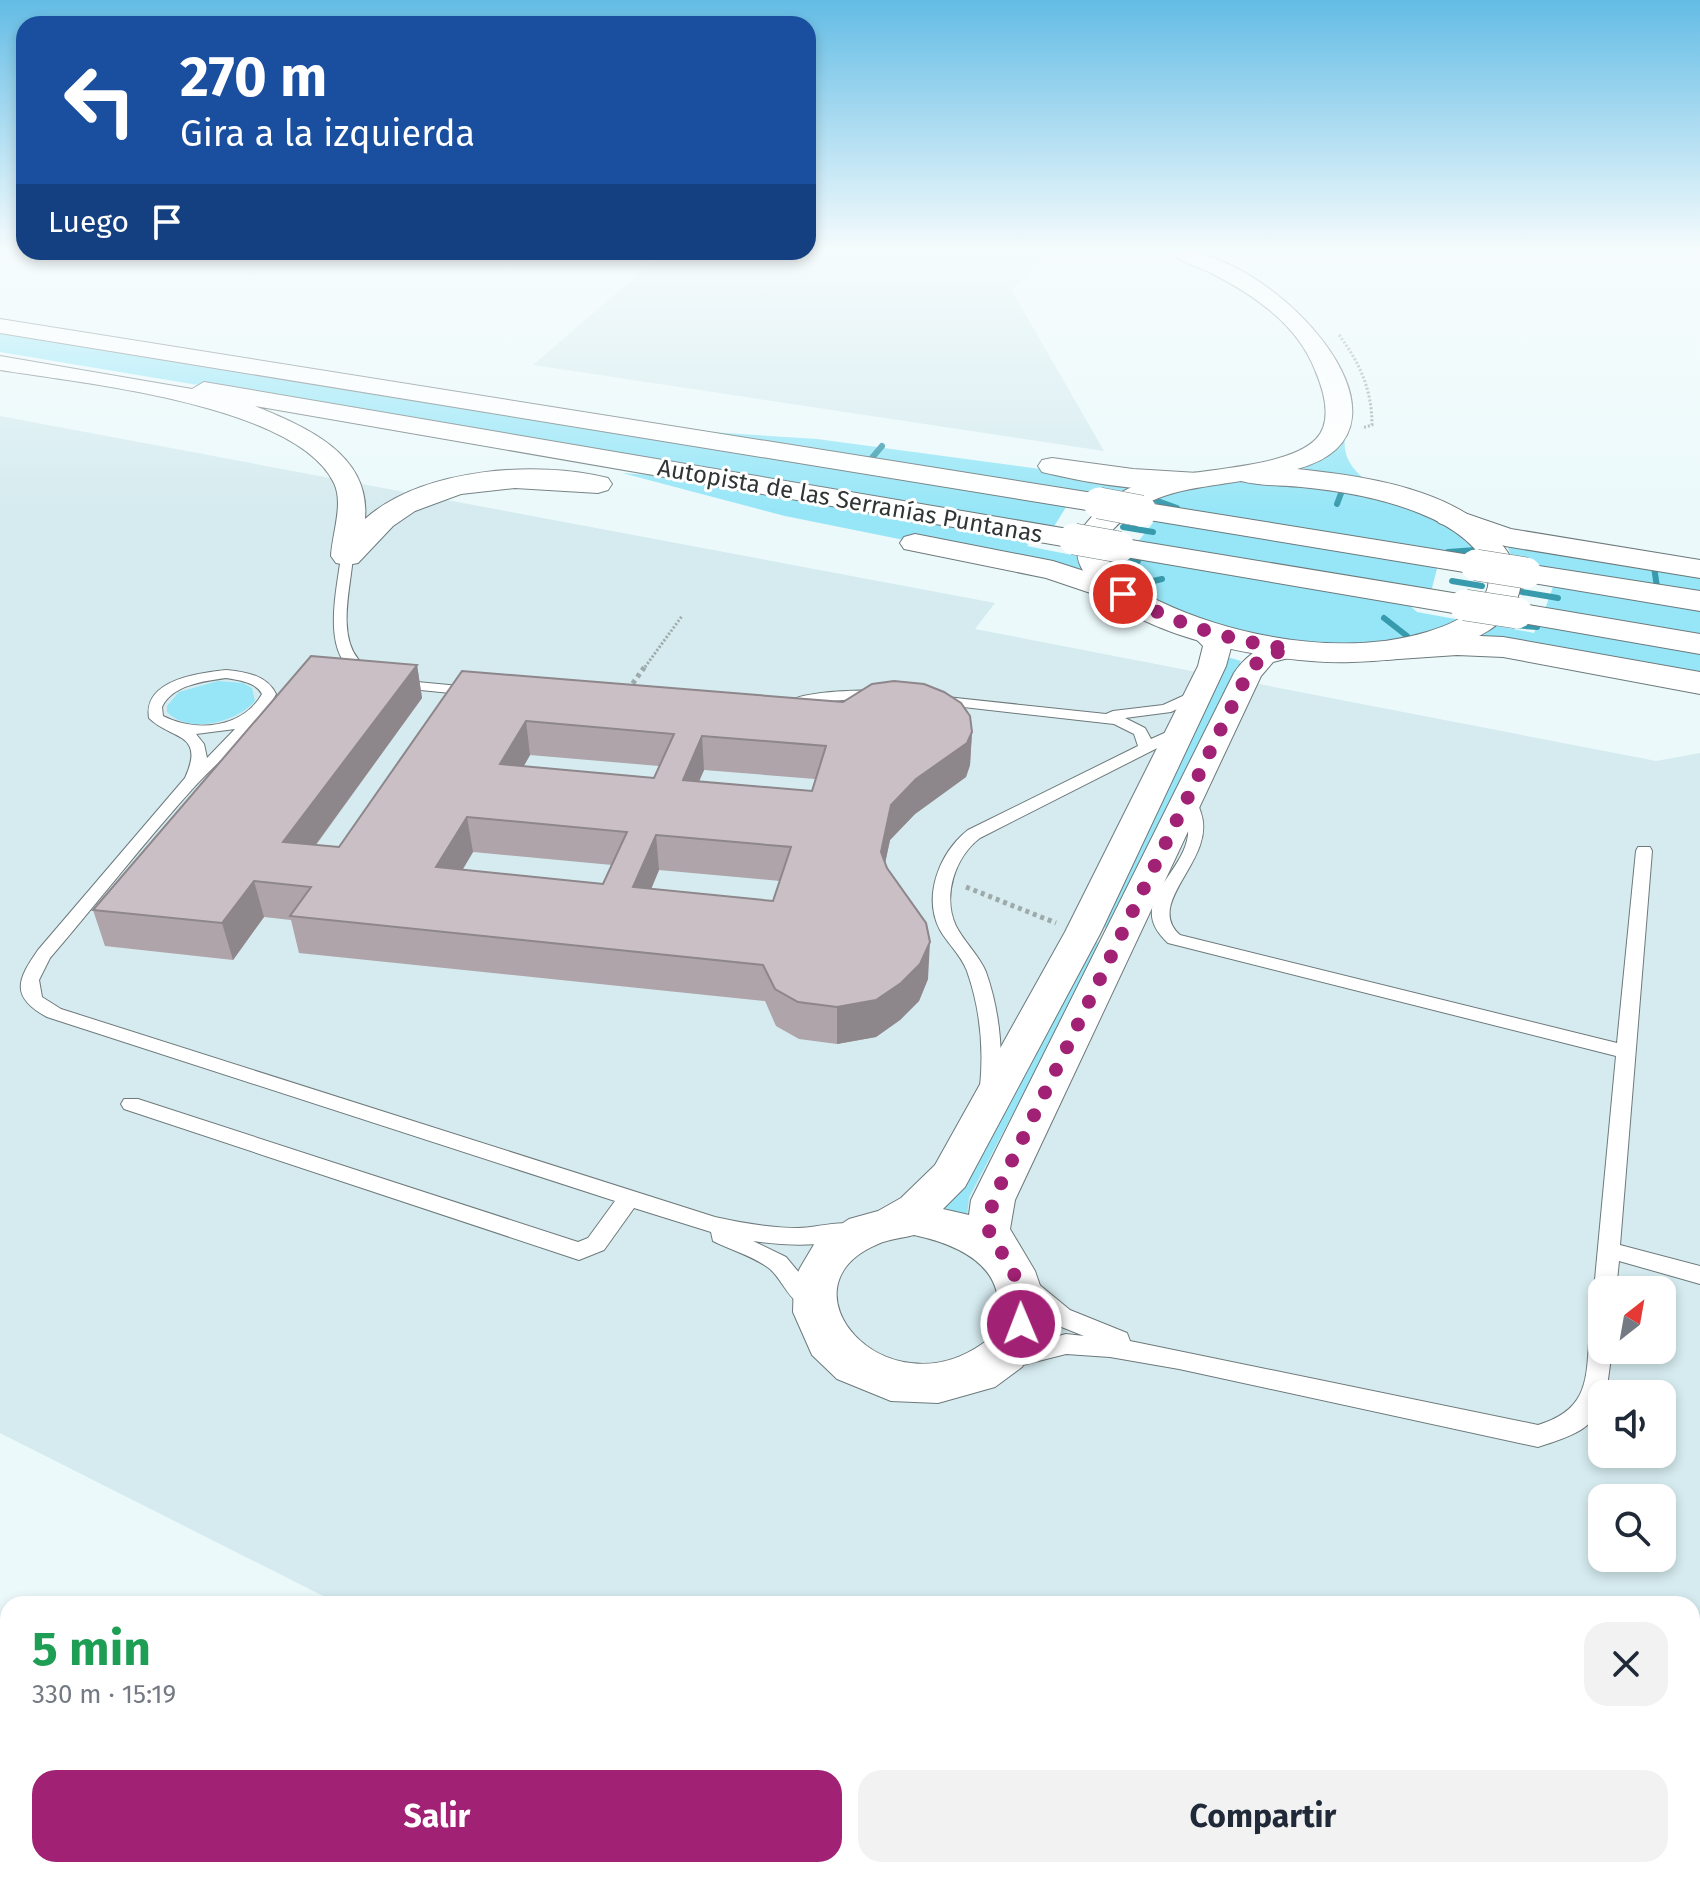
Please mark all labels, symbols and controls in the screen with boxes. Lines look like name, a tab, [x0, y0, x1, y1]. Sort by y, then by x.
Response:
text: 270 m	[180, 44, 327, 111]
icon: left	[48, 48, 152, 152]
text: Gira a la izquierda	[180, 112, 475, 156]
icon: arrive	[145, 200, 189, 244]
text: Luego	[48, 204, 129, 240]
street label: Autopista de las Serranías Puntanas	[655, 453, 1045, 549]
pin	[1089, 560, 1157, 628]
icon: arrive	[1101, 572, 1145, 616]
north arrow	[1588, 1276, 1676, 1364]
map controls	[1588, 1276, 1676, 1572]
position arrow	[979, 1282, 1063, 1366]
button: sound	[1588, 1380, 1676, 1468]
button: search	[1588, 1484, 1676, 1572]
text: 5 min	[32, 1620, 151, 1678]
button: close	[1584, 1622, 1668, 1706]
text: 330 m · 15:19	[32, 1679, 176, 1710]
button: Salir	[32, 1770, 842, 1862]
button: Compartir	[858, 1770, 1668, 1862]

